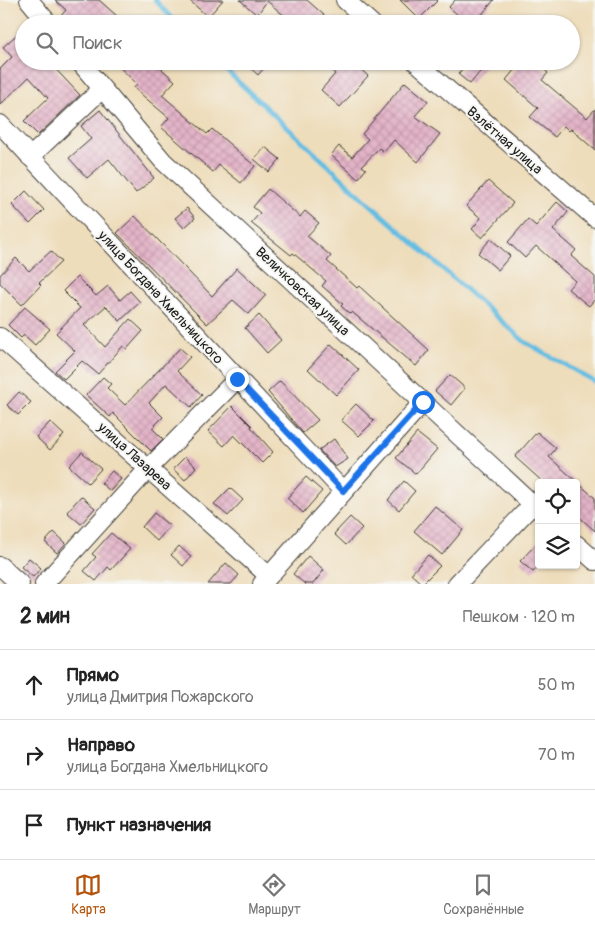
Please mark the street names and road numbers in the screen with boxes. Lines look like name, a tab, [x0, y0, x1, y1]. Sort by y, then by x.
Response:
street label: Взлётная улица	[463, 103, 546, 178]
street label: улица Богдана Хмельницкого	[94, 226, 227, 368]
street label: Величковская улица	[252, 243, 353, 339]
street label: улица Лазарева	[94, 418, 175, 494]

